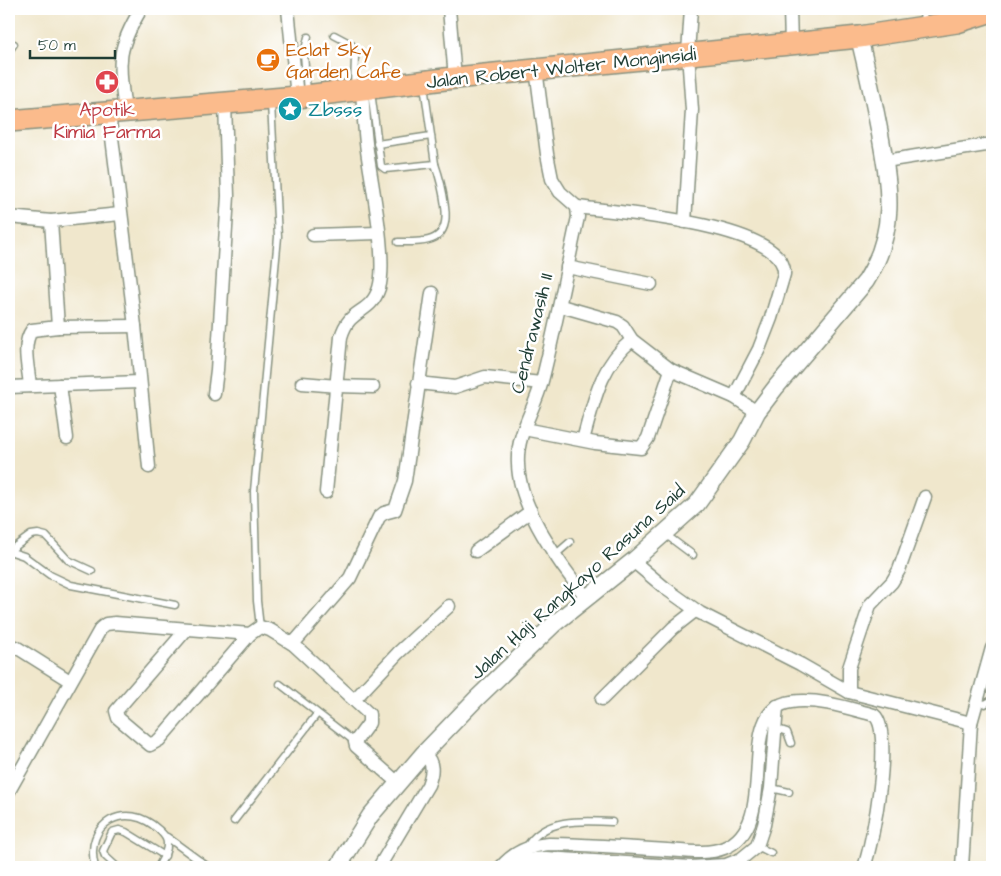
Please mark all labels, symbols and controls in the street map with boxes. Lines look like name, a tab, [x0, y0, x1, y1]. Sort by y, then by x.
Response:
scale bar	[30, 28, 115, 60]
text: 50 m	[38, 35, 76, 56]
place label: Eclat Sky Garden Cafe	[286, 37, 401, 86]
street label: Jalan Robert Wolter Monginsidi	[425, 41, 698, 97]
cafe icon: Eclat Sky Garden Cafe	[255, 47, 281, 73]
pharmacy icon: Apotik Kimia Farma	[94, 69, 120, 95]
place icon: Zbsss	[277, 96, 303, 122]
place label: Apotik Kimia Farma	[53, 97, 161, 146]
place label: Zbsss	[308, 97, 362, 124]
street label: Cendrawasih II	[504, 270, 560, 396]
street label: Jalan Haji Rangkayo Rasuna Said	[465, 478, 692, 687]

